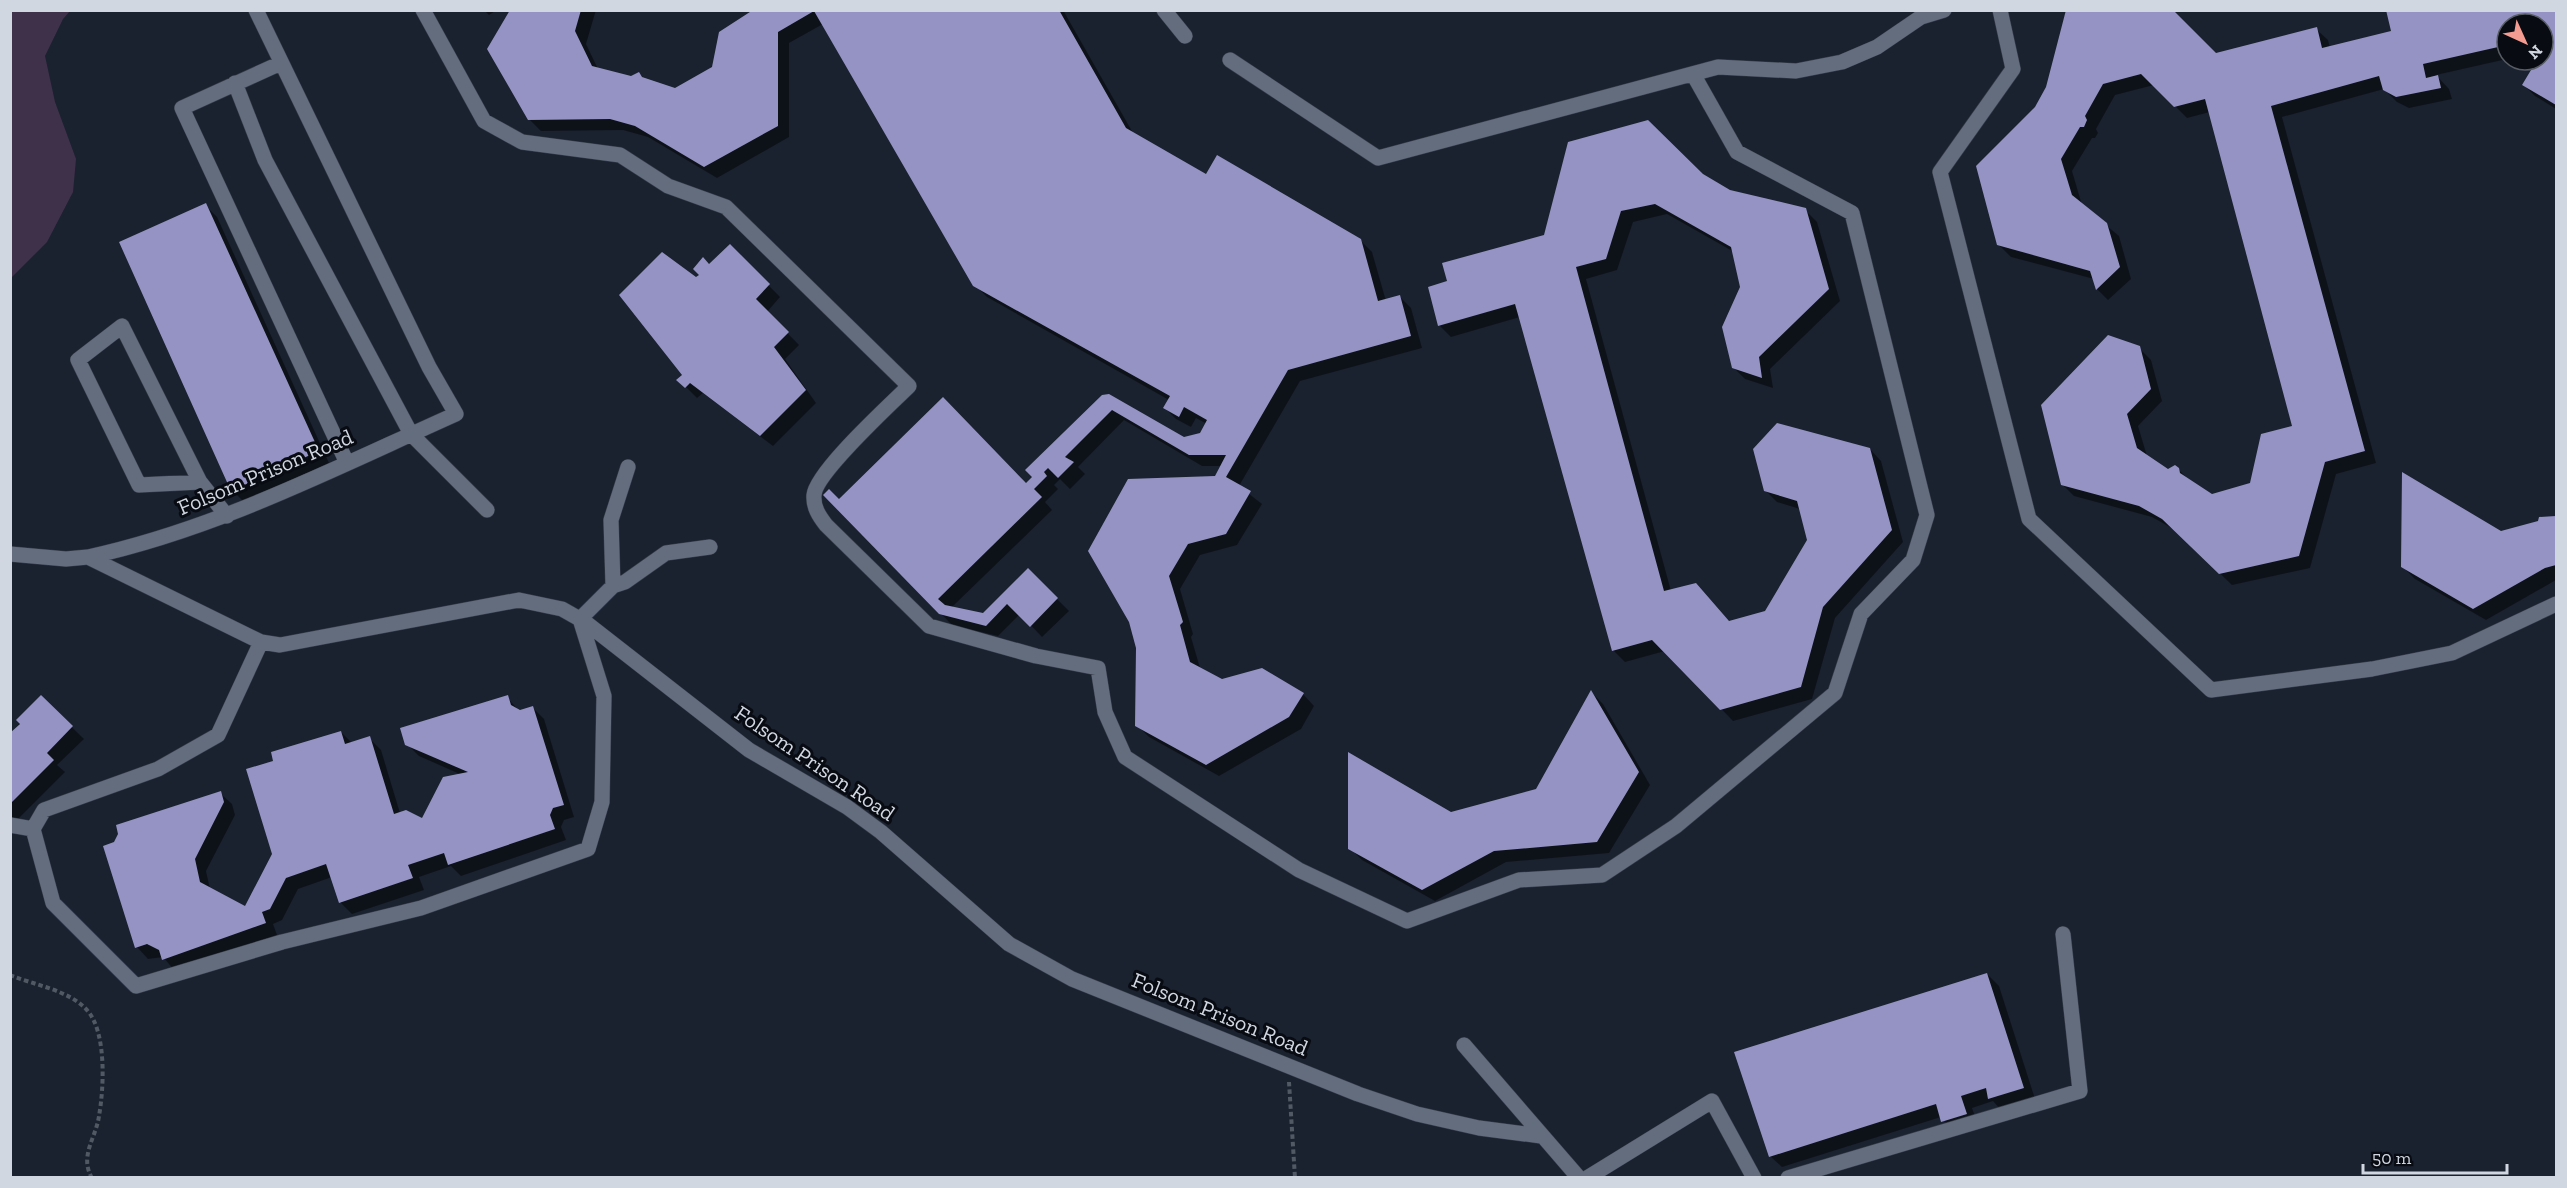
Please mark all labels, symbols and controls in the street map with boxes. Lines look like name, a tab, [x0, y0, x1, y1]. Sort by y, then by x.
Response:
north arrow	[2495, 12, 2555, 72]
text: N	[2524, 41, 2546, 63]
street label: Folsom Prison Road	[173, 423, 357, 521]
street label: Folsom Prison Road	[730, 699, 900, 827]
street label: Folsom Prison Road	[1128, 966, 1312, 1062]
scale bar	[2363, 1137, 2507, 1175]
text: 50 m	[2372, 1147, 2412, 1169]

